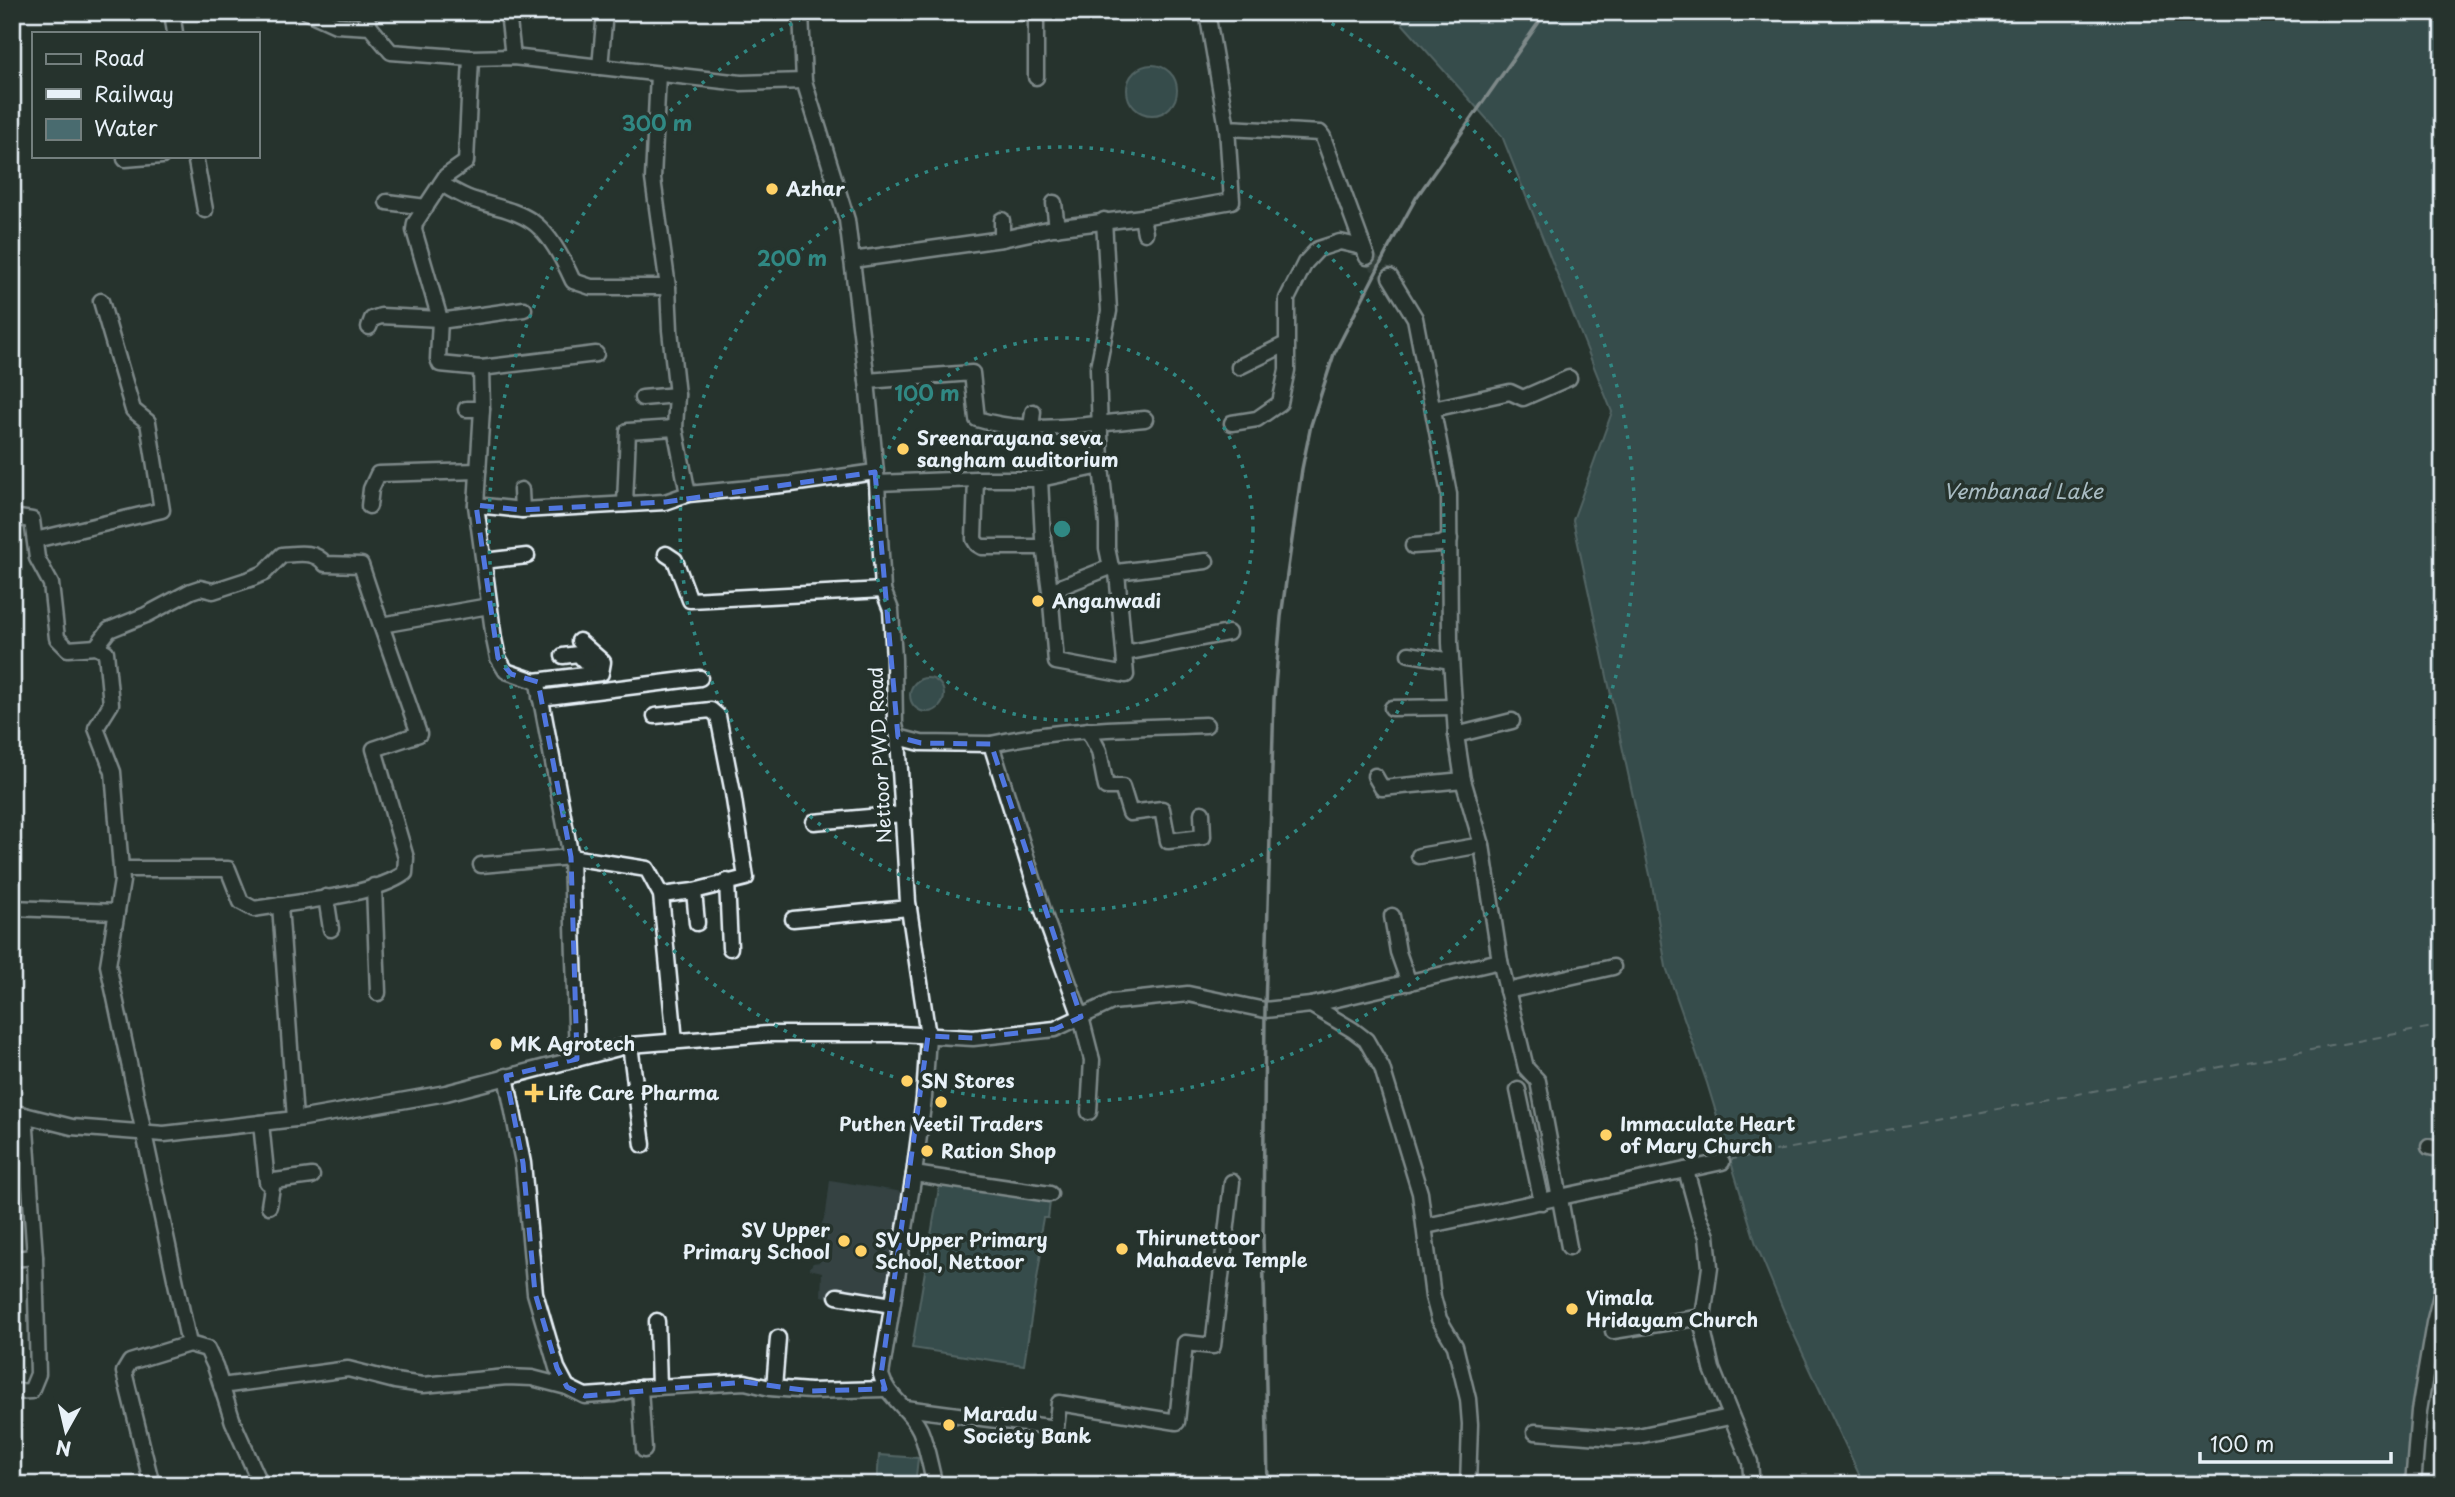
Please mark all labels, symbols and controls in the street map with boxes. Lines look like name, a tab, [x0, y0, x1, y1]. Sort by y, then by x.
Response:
legend	[32, 32, 259, 158]
text: Road	[94, 41, 145, 73]
text: Railway	[94, 77, 174, 109]
text: 300 m	[622, 106, 692, 138]
text: Water	[94, 111, 158, 143]
place label: Azhar	[785, 174, 845, 202]
marker: Azhar	[764, 181, 780, 197]
text: 200 m	[757, 241, 827, 273]
text: 100 m	[894, 376, 960, 408]
place label: Sreenarayana seva sangham auditorium	[917, 423, 1119, 473]
marker: Sreenarayana seva sangham auditorium	[895, 441, 911, 457]
water label: Vembanad Lake	[1943, 474, 2105, 506]
centre of rings	[1050, 517, 1074, 541]
place label: Anganwadi	[1052, 586, 1161, 614]
marker: Anganwadi	[1030, 593, 1046, 609]
street label: Nettoor PWD Road	[860, 666, 898, 844]
place label: MK Agrotech	[510, 1029, 635, 1057]
marker: MK Agrotech	[488, 1036, 504, 1052]
place label: SN Stores	[921, 1066, 1015, 1094]
marker: SN Stores	[899, 1073, 915, 1089]
place label: Life Care Pharma	[548, 1078, 720, 1106]
marker: Life Care Pharma	[526, 1085, 542, 1101]
marker: Puthen Veetil Traders	[933, 1094, 949, 1110]
place label: Puthen Veetil Traders	[839, 1109, 1043, 1137]
place label: Immaculate Heart of Mary Church	[1620, 1109, 1795, 1159]
marker: Immaculate Heart of Mary Church	[1598, 1127, 1614, 1143]
place label: Ration Shop	[941, 1136, 1056, 1164]
marker: Ration Shop	[919, 1143, 935, 1159]
place label: SV Upper Primary School	[683, 1215, 830, 1265]
place label: Thirunettoor Mahadeva Temple	[1136, 1223, 1308, 1273]
place label: SV Upper Primary School, Nettoor	[875, 1225, 1048, 1275]
marker: SV Upper Primary School	[836, 1233, 852, 1249]
marker: Thirunettoor Mahadeva Temple	[1114, 1241, 1130, 1257]
marker: SV Upper Primary School, Nettoor	[853, 1243, 869, 1259]
place label: Vimala Hridayam Church	[1586, 1283, 1758, 1333]
marker: Vimala Hridayam Church	[1564, 1301, 1580, 1317]
north arrow	[32, 1396, 102, 1466]
place label: Maradu Society Bank	[963, 1399, 1091, 1449]
marker: Maradu Society Bank	[941, 1417, 957, 1433]
scale bar	[2200, 1420, 2390, 1464]
text: 100 m	[2210, 1427, 2274, 1459]
text: N	[54, 1434, 73, 1464]

